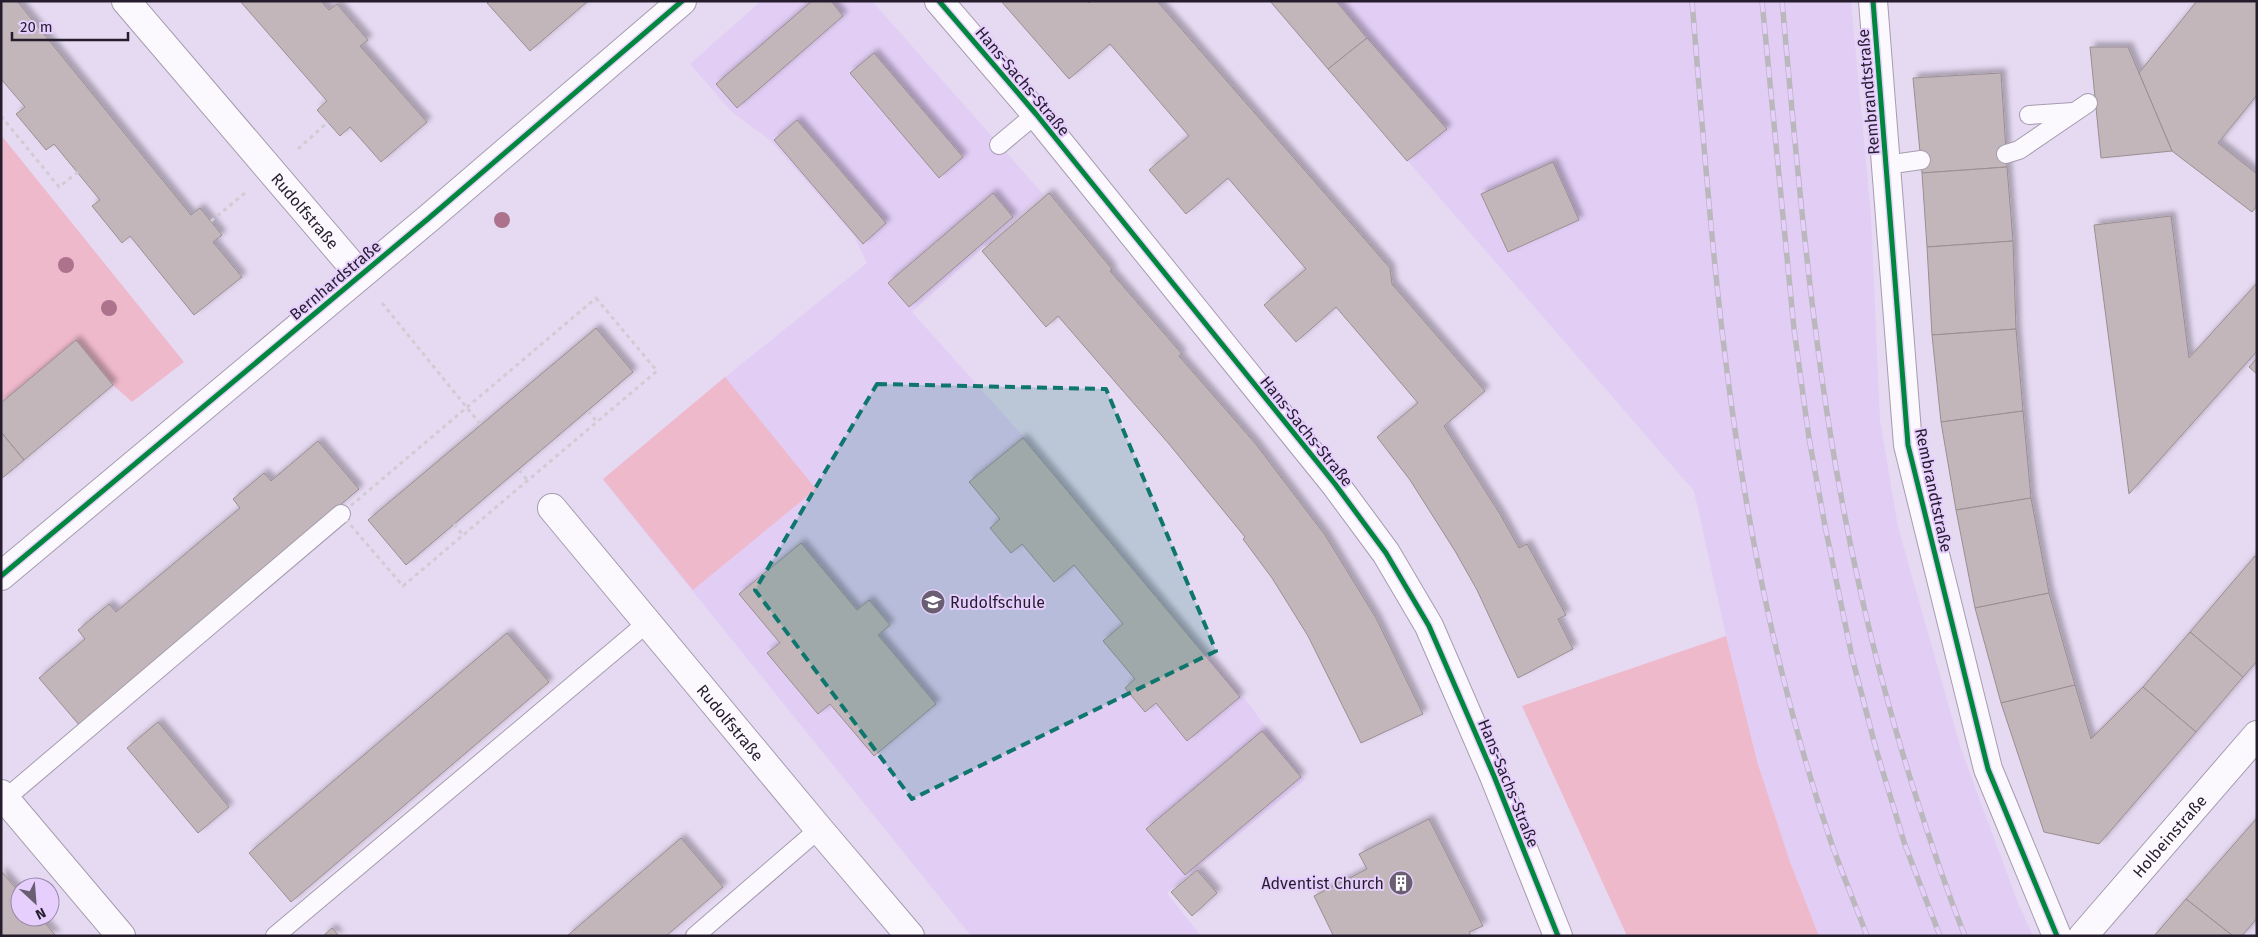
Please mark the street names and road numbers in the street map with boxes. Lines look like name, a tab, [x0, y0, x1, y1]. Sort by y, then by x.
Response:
street label: Hans-Sachs-Straße	[971, 23, 1074, 140]
street label: Rembrandtstraße	[1854, 28, 1883, 156]
street label: Rudolfstraße	[267, 169, 343, 253]
street label: Bernhardstraße	[286, 237, 385, 324]
street label: Hans-Sachs-Straße	[1256, 372, 1357, 490]
street label: Rembrandtstraße	[1911, 426, 1956, 554]
street label: Rudolfstraße	[693, 681, 767, 765]
street label: Hans-Sachs-Straße	[1474, 716, 1543, 850]
street label: Holbeinstraße	[2129, 791, 2211, 882]

